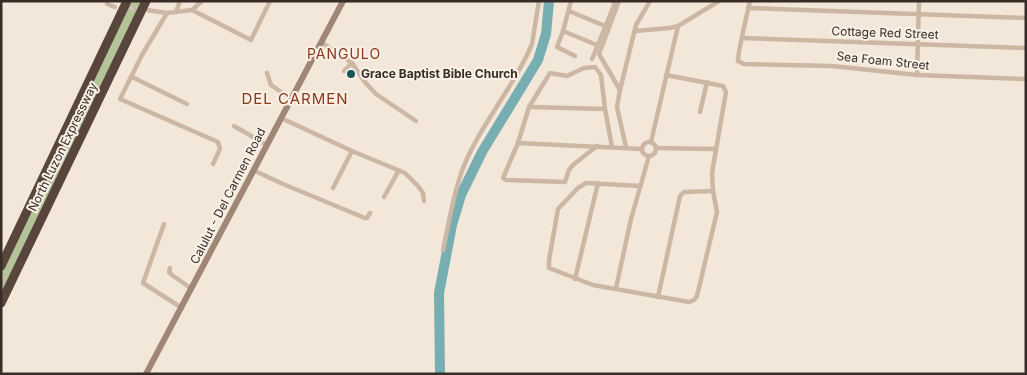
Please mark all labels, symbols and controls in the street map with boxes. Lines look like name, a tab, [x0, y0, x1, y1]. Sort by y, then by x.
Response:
street label: Cottage Red Street	[831, 23, 939, 42]
district label: PANGULO	[307, 45, 381, 62]
street label: Sea Foam Street	[836, 48, 930, 73]
place label: Grace Baptist Bible Church	[361, 66, 518, 81]
marker: Grace Baptist Bible Church	[345, 68, 357, 80]
street label: North Luzon Expressway	[25, 80, 100, 214]
district label: DEL CARMEN	[241, 89, 349, 108]
street label: Calulut - Del Carmen Road	[187, 125, 268, 266]

